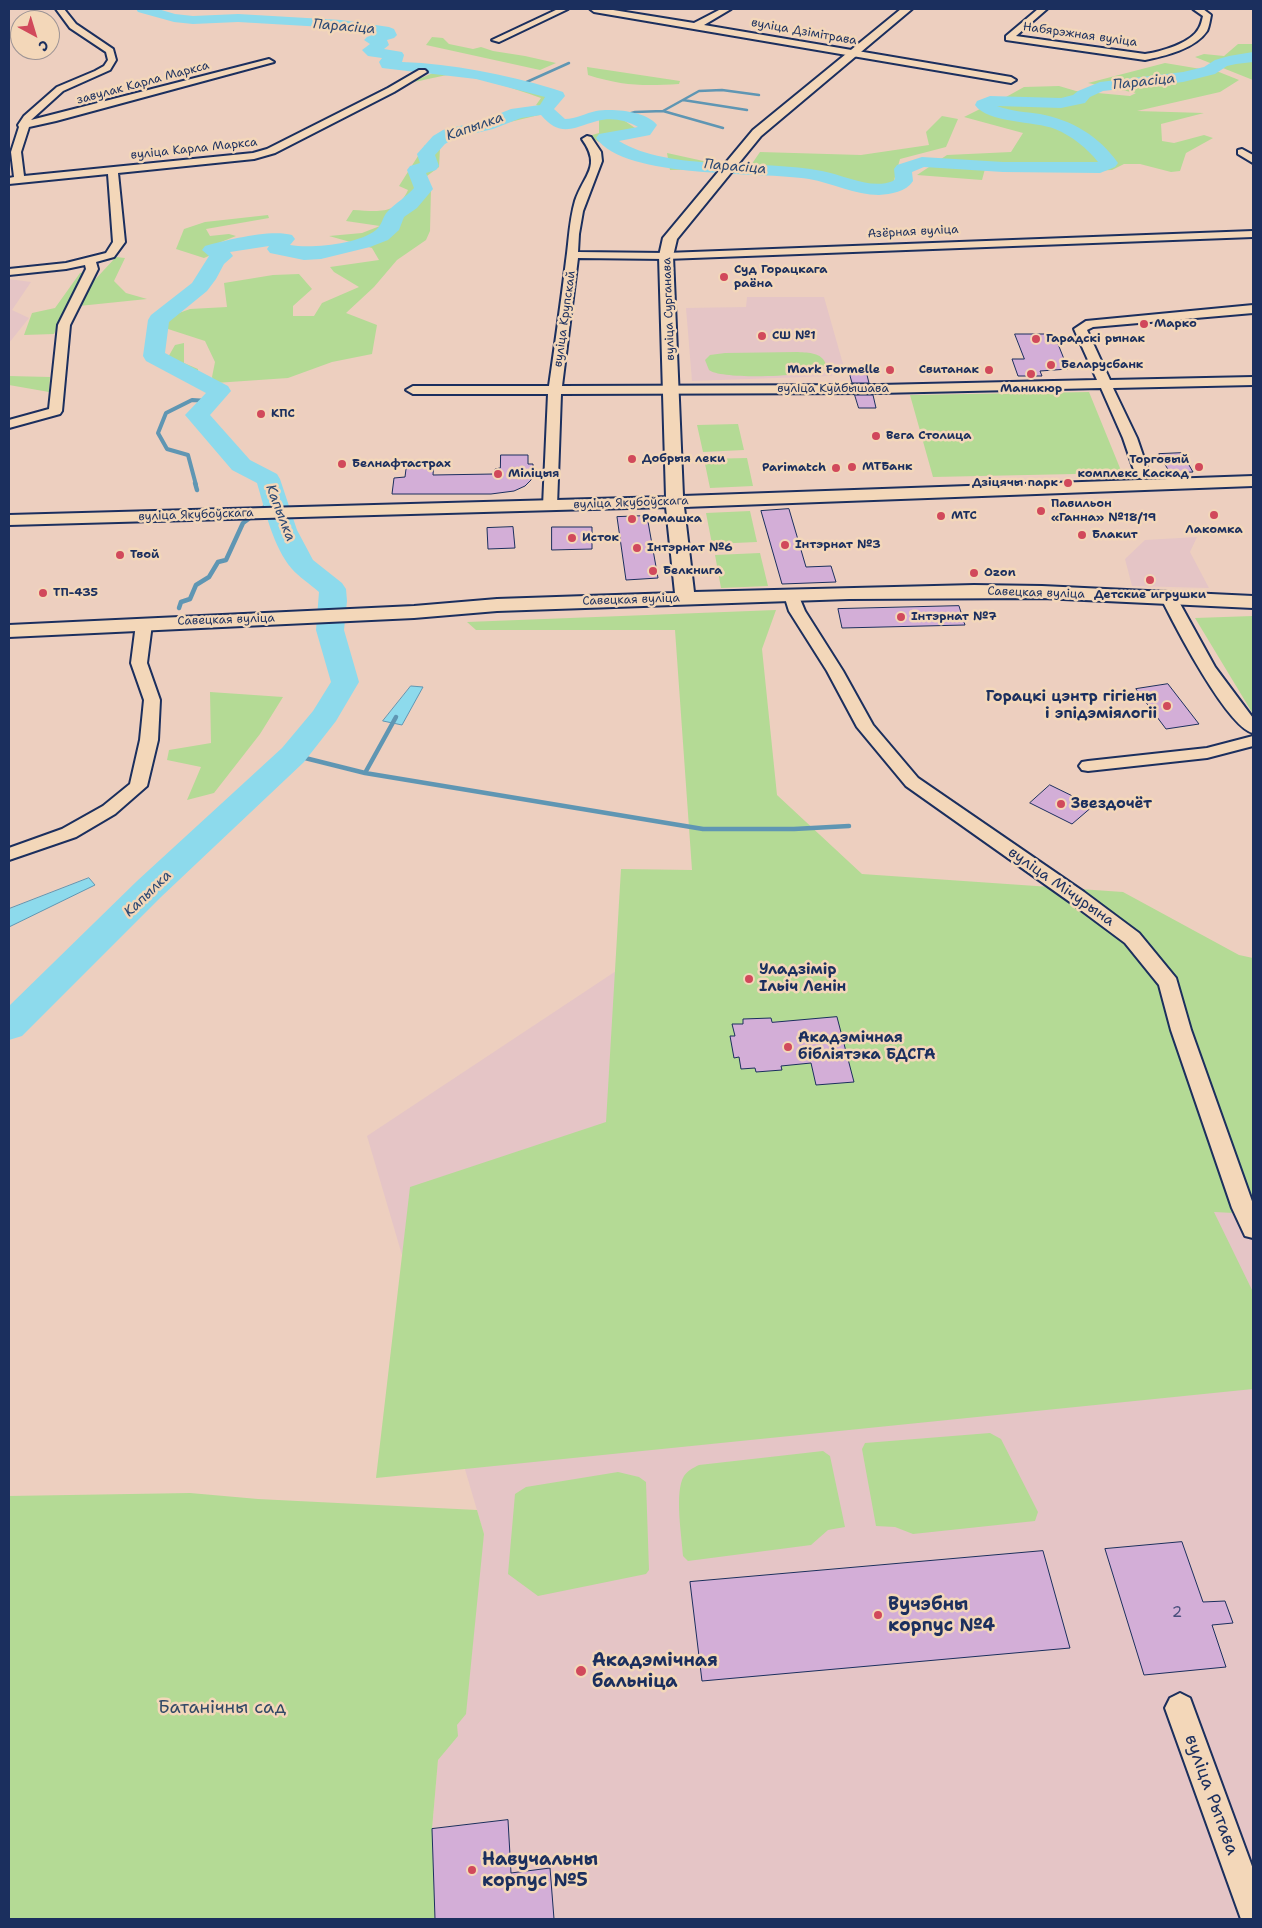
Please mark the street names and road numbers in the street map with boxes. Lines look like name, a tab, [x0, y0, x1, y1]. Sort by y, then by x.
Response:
street label: вуліца Дзімітрава	[750, 16, 858, 48]
street label: Набярэжная вуліца	[1022, 20, 1138, 50]
street label: завулак Карла Маркса	[75, 58, 211, 108]
street label: вуліца Карла Маркса	[130, 135, 258, 163]
street label: Азёрная вуліца	[867, 222, 959, 242]
street label: вуліца Сурганава	[660, 257, 678, 361]
street label: вуліца Крупскай	[551, 270, 579, 368]
street label: вуліца Куйбышава	[777, 382, 889, 396]
street label: вуліца Якубоўскага	[573, 494, 689, 512]
street label: вуліца Якубоўскага	[138, 506, 254, 524]
street label: Савецкая вуліца	[987, 584, 1085, 602]
street label: Савецкая вуліца	[582, 591, 680, 609]
street label: Савецкая вуліца	[177, 611, 275, 629]
street label: вуліца Мічурына	[1004, 844, 1118, 930]
street label: вуліца Рытава	[1179, 1732, 1243, 1858]

